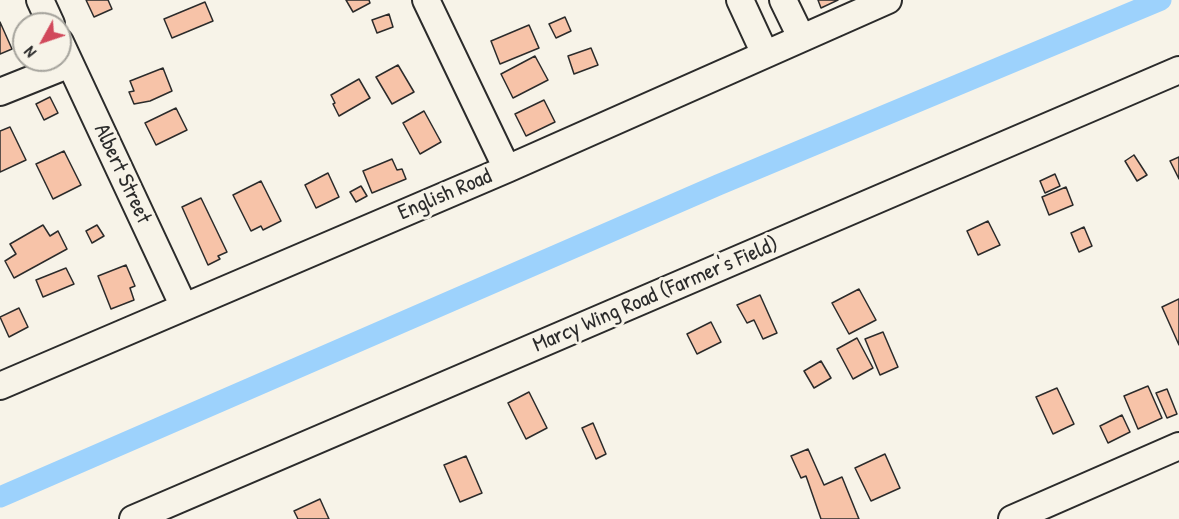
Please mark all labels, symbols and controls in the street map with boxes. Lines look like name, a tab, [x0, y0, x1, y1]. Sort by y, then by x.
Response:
north arrow	[12, 12, 72, 72]
text: N	[19, 42, 41, 63]
street label: Albert Street	[87, 120, 157, 228]
street label: English Road	[394, 163, 496, 227]
street label: Marcy Wing Road (Farmer's Field)	[529, 231, 783, 359]

